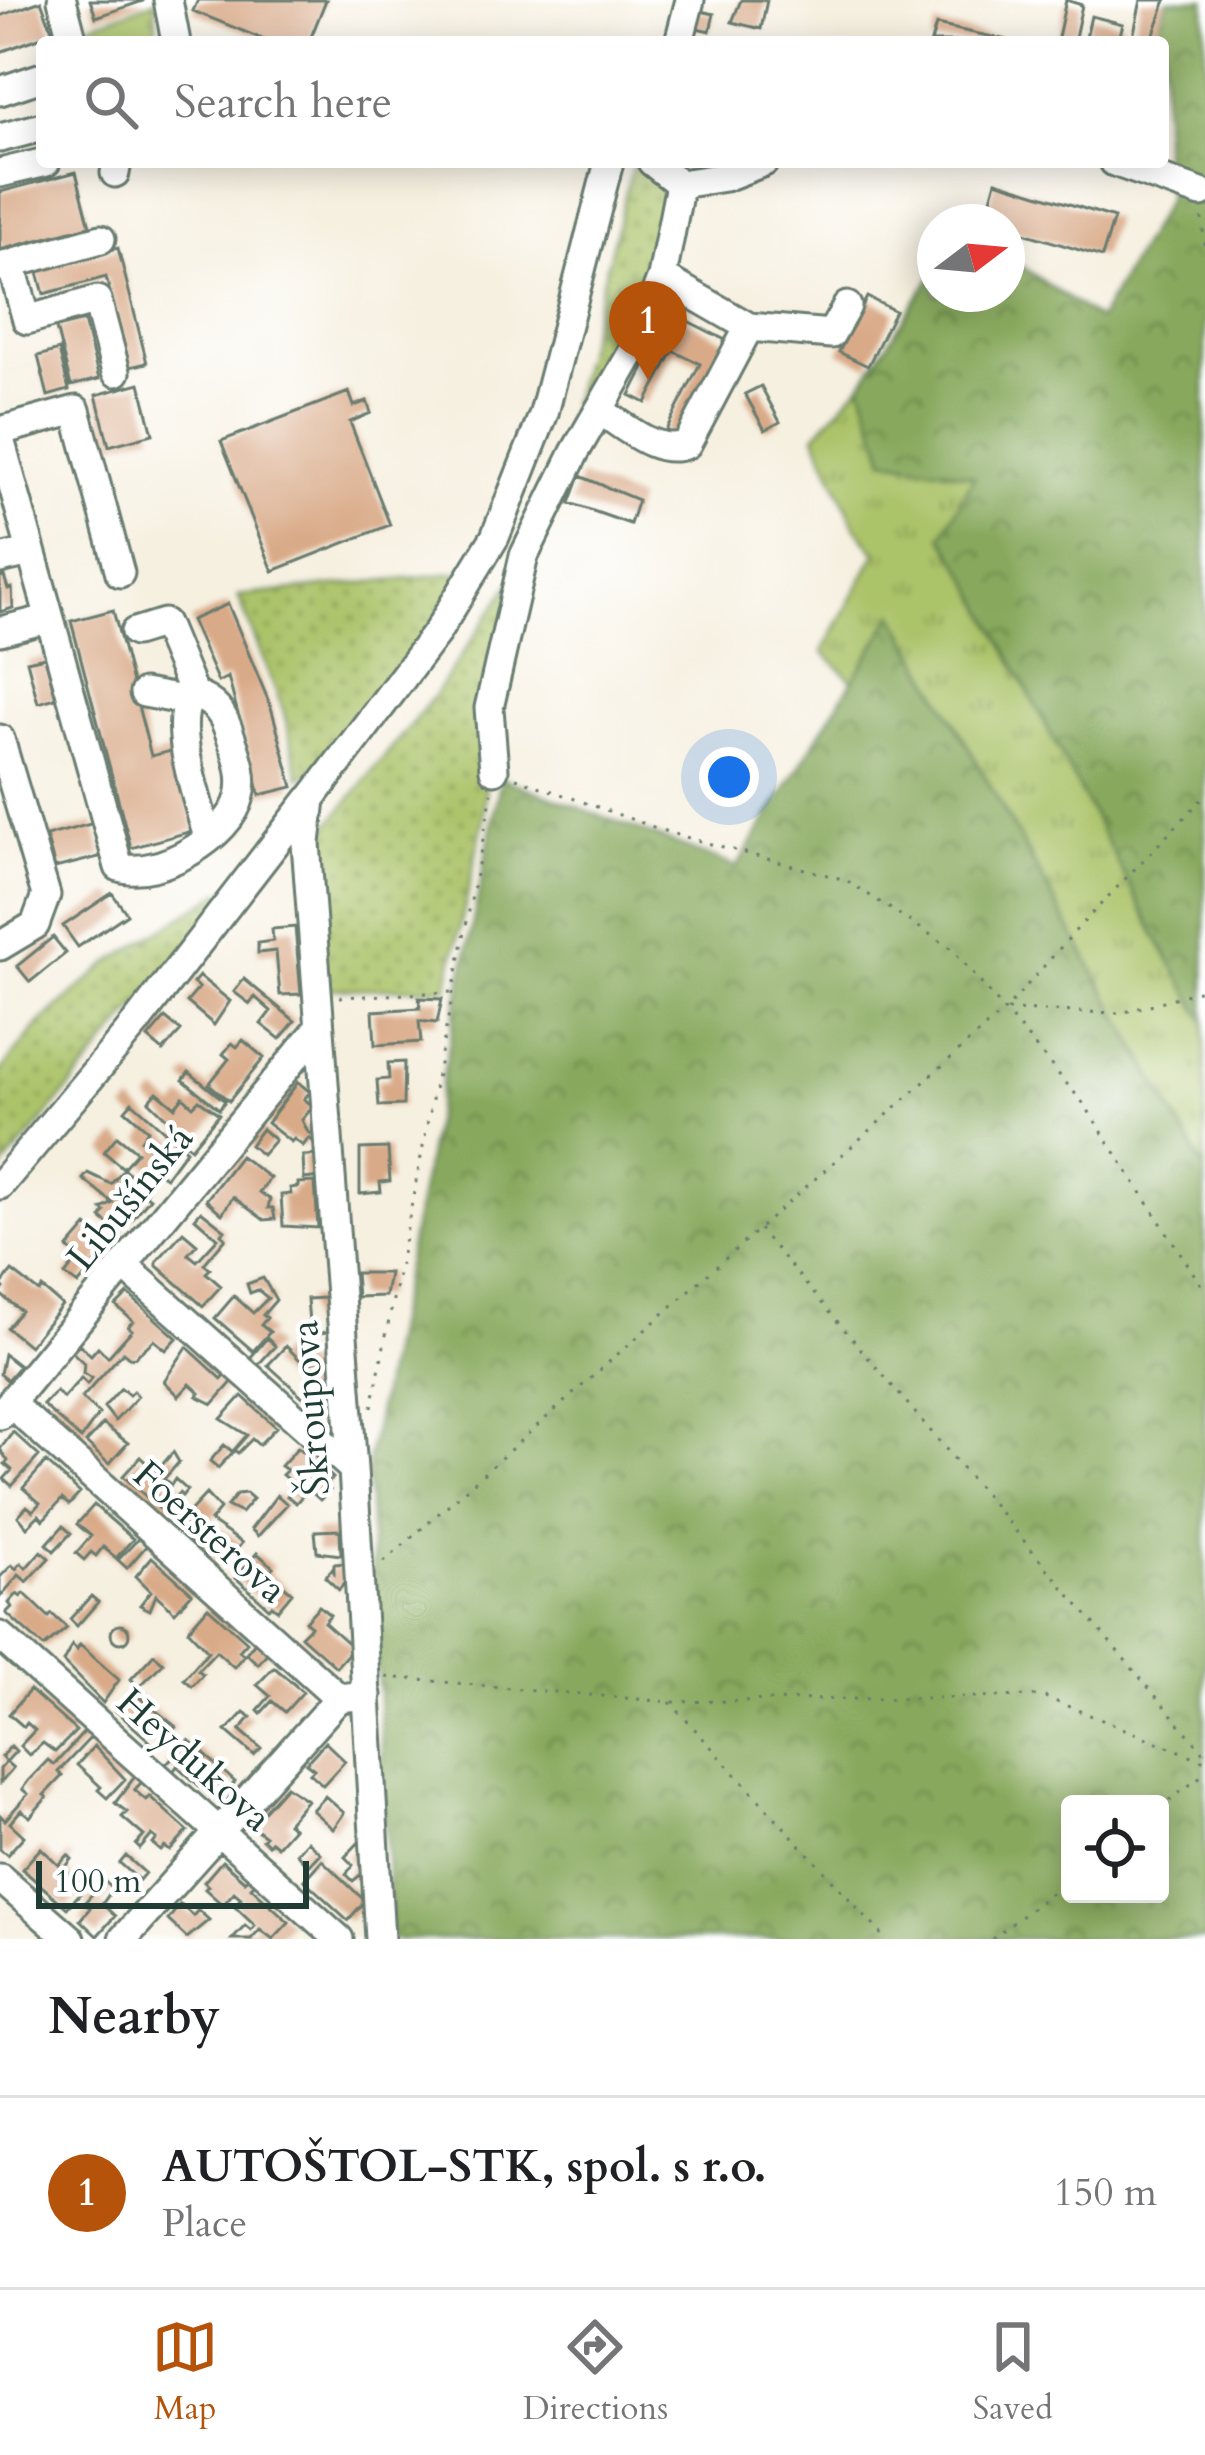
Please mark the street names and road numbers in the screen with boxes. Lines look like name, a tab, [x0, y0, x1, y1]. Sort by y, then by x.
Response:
street label: Libušínská	[55, 1114, 206, 1282]
street label: Škroupova	[278, 1318, 343, 1497]
street label: Foersterova	[122, 1449, 299, 1616]
street label: Heydukova	[105, 1676, 283, 1844]

